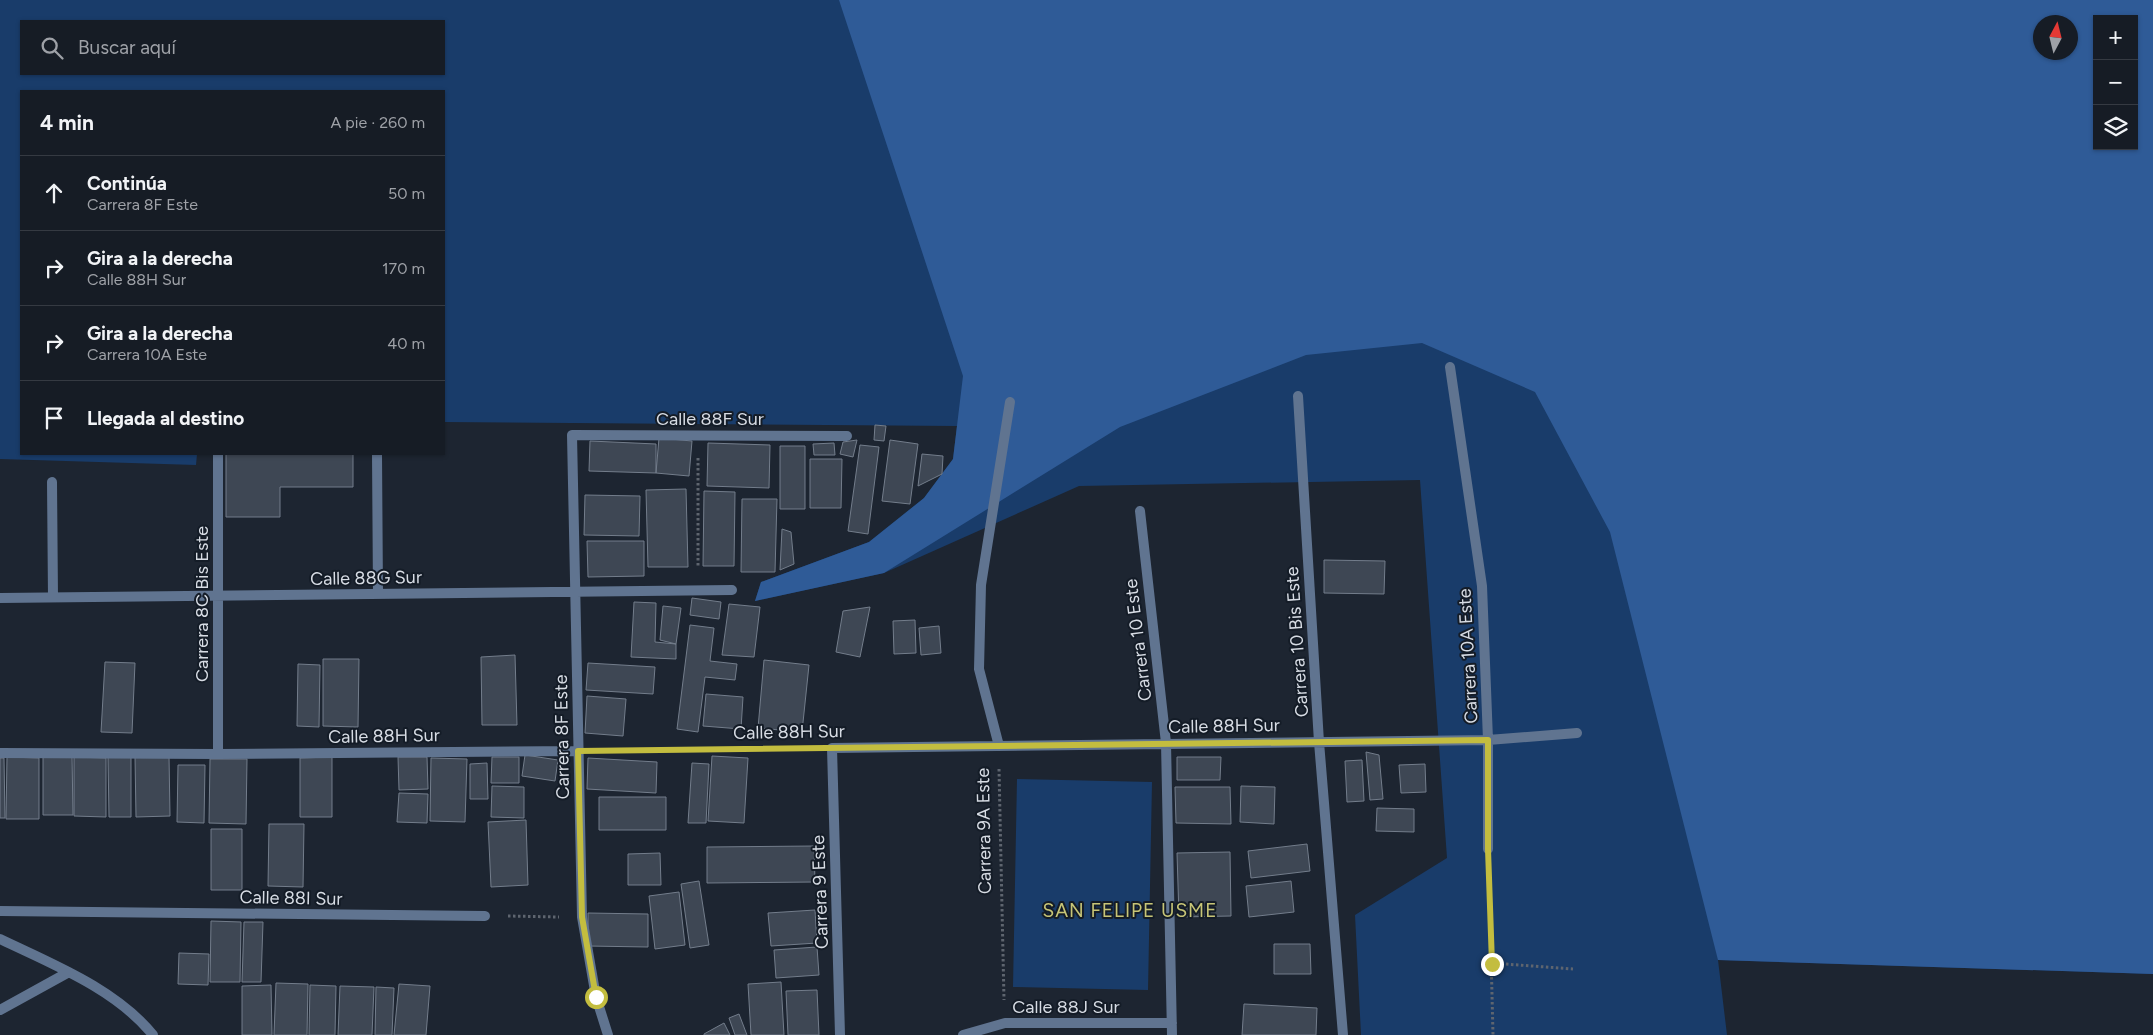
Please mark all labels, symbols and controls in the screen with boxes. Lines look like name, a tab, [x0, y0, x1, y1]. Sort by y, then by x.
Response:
north arrow	[2033, 15, 2078, 60]
map controls	[2093, 15, 2138, 150]
button: +	[2093, 15, 2138, 60]
search box	[20, 20, 445, 75]
icon: search	[38, 34, 66, 62]
text: Buscar aquí	[78, 36, 176, 59]
button: −	[2093, 60, 2138, 105]
button: layers	[2093, 105, 2138, 150]
text: 4 min	[40, 110, 94, 135]
text: A pie · 260 m	[331, 113, 425, 132]
text: Continúa	[87, 172, 167, 195]
icon: ahead	[40, 179, 68, 207]
text: 50 m	[388, 184, 425, 203]
text: Carrera 8F Este	[87, 195, 198, 214]
text: Gira a la derecha	[87, 247, 233, 270]
icon: right	[40, 254, 68, 282]
text: 170 m	[382, 259, 425, 278]
text: Calle 88H Sur	[87, 270, 186, 289]
text: Gira a la derecha	[87, 322, 233, 345]
icon: right	[40, 329, 68, 357]
text: 40 m	[387, 334, 425, 353]
text: Carrera 10A Este	[87, 345, 207, 364]
icon: arrive	[40, 404, 68, 432]
text: Llegada al destino	[87, 407, 244, 430]
street label: Calle 88F Sur	[656, 408, 764, 430]
street label: Carrera 8C Bis Este	[191, 526, 213, 682]
street label: Calle 88G Sur	[310, 566, 422, 590]
street label: Carrera 10 Bis Este	[1281, 566, 1313, 718]
street label: Carrera 10 Este	[1120, 577, 1156, 702]
street label: Carrera 10A Este	[1453, 588, 1483, 724]
street label: Carrera 8F Este	[550, 674, 574, 800]
street label: Calle 88H Sur	[1168, 714, 1280, 738]
street label: Calle 88H Sur	[733, 720, 845, 744]
street label: Calle 88H Sur	[328, 724, 440, 748]
street label: Carrera 9A Este	[972, 767, 996, 894]
street label: Carrera 9 Este	[807, 834, 833, 949]
street label: Calle 88I Sur	[239, 886, 343, 910]
district label: SAN FELIPE USME	[1043, 899, 1217, 922]
route end	[1481, 953, 1504, 976]
route start	[585, 986, 608, 1009]
street label: Calle 88J Sur	[1012, 996, 1120, 1018]

